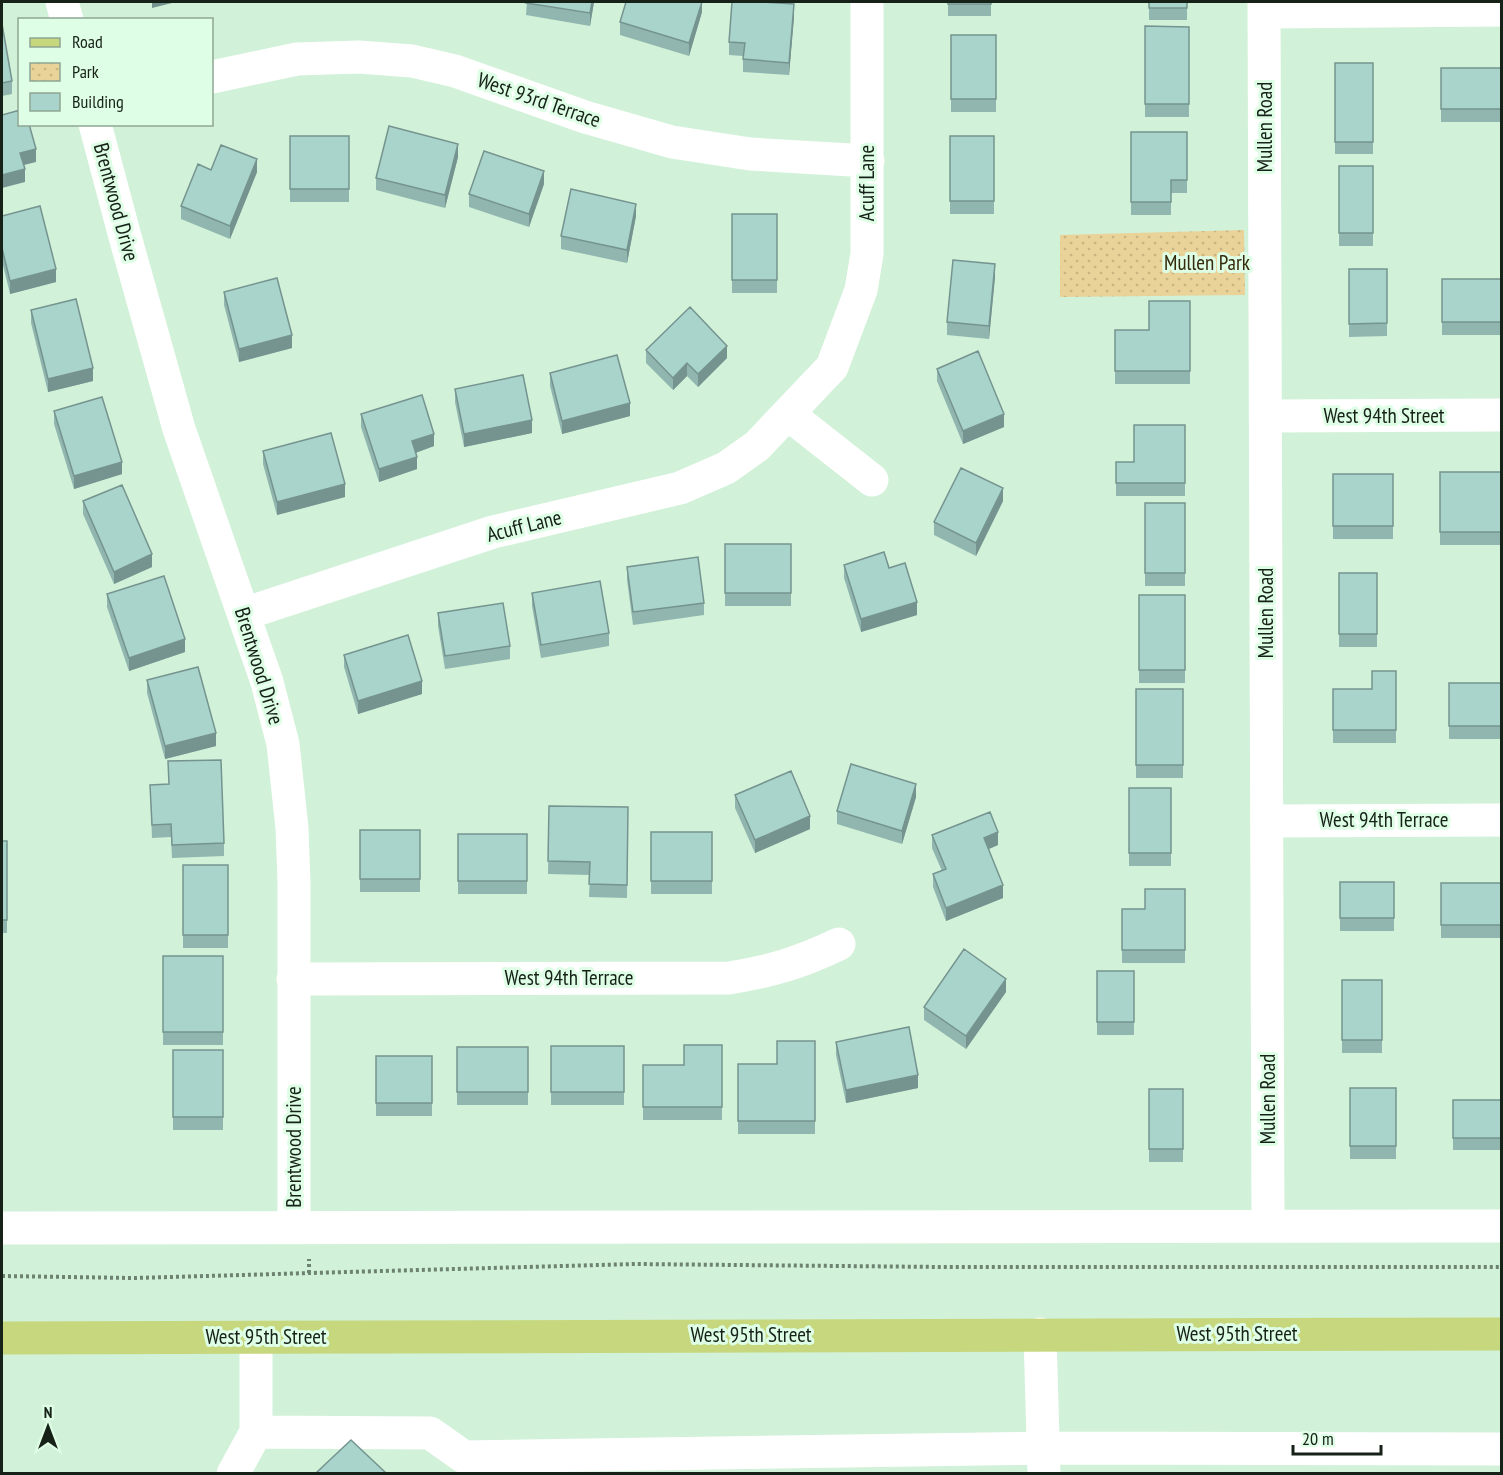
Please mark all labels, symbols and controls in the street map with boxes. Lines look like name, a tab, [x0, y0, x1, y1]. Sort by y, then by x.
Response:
legend	[18, 18, 213, 126]
text: Road	[72, 30, 103, 53]
text: Park	[72, 60, 99, 83]
street label: West 93rd Terrace	[474, 66, 604, 133]
street label: Mullen Road	[1251, 82, 1278, 172]
text: Building	[72, 90, 124, 113]
street label: Brentwood Drive	[88, 140, 145, 264]
street label: Acuff Lane	[853, 145, 880, 221]
park label: Mullen Park	[1164, 249, 1250, 276]
street label: West 94th Street	[1323, 402, 1445, 429]
street label: Acuff Lane	[484, 503, 564, 548]
street label: Mullen Road	[1252, 568, 1279, 658]
street label: Brentwood Drive	[229, 604, 290, 728]
street label: West 94th Terrace	[1320, 806, 1448, 833]
street label: West 94th Terrace	[505, 964, 633, 991]
street label: Mullen Road	[1254, 1054, 1281, 1144]
street label: Brentwood Drive	[280, 1086, 307, 1208]
street label: West 95th Street	[1176, 1320, 1298, 1347]
street label: West 95th Street	[690, 1321, 812, 1348]
street label: West 95th Street	[205, 1323, 327, 1350]
north arrow	[18, 1397, 78, 1457]
text: N	[44, 1402, 52, 1422]
scale bar	[1293, 1418, 1382, 1456]
text: 20 m	[1302, 1427, 1334, 1450]

